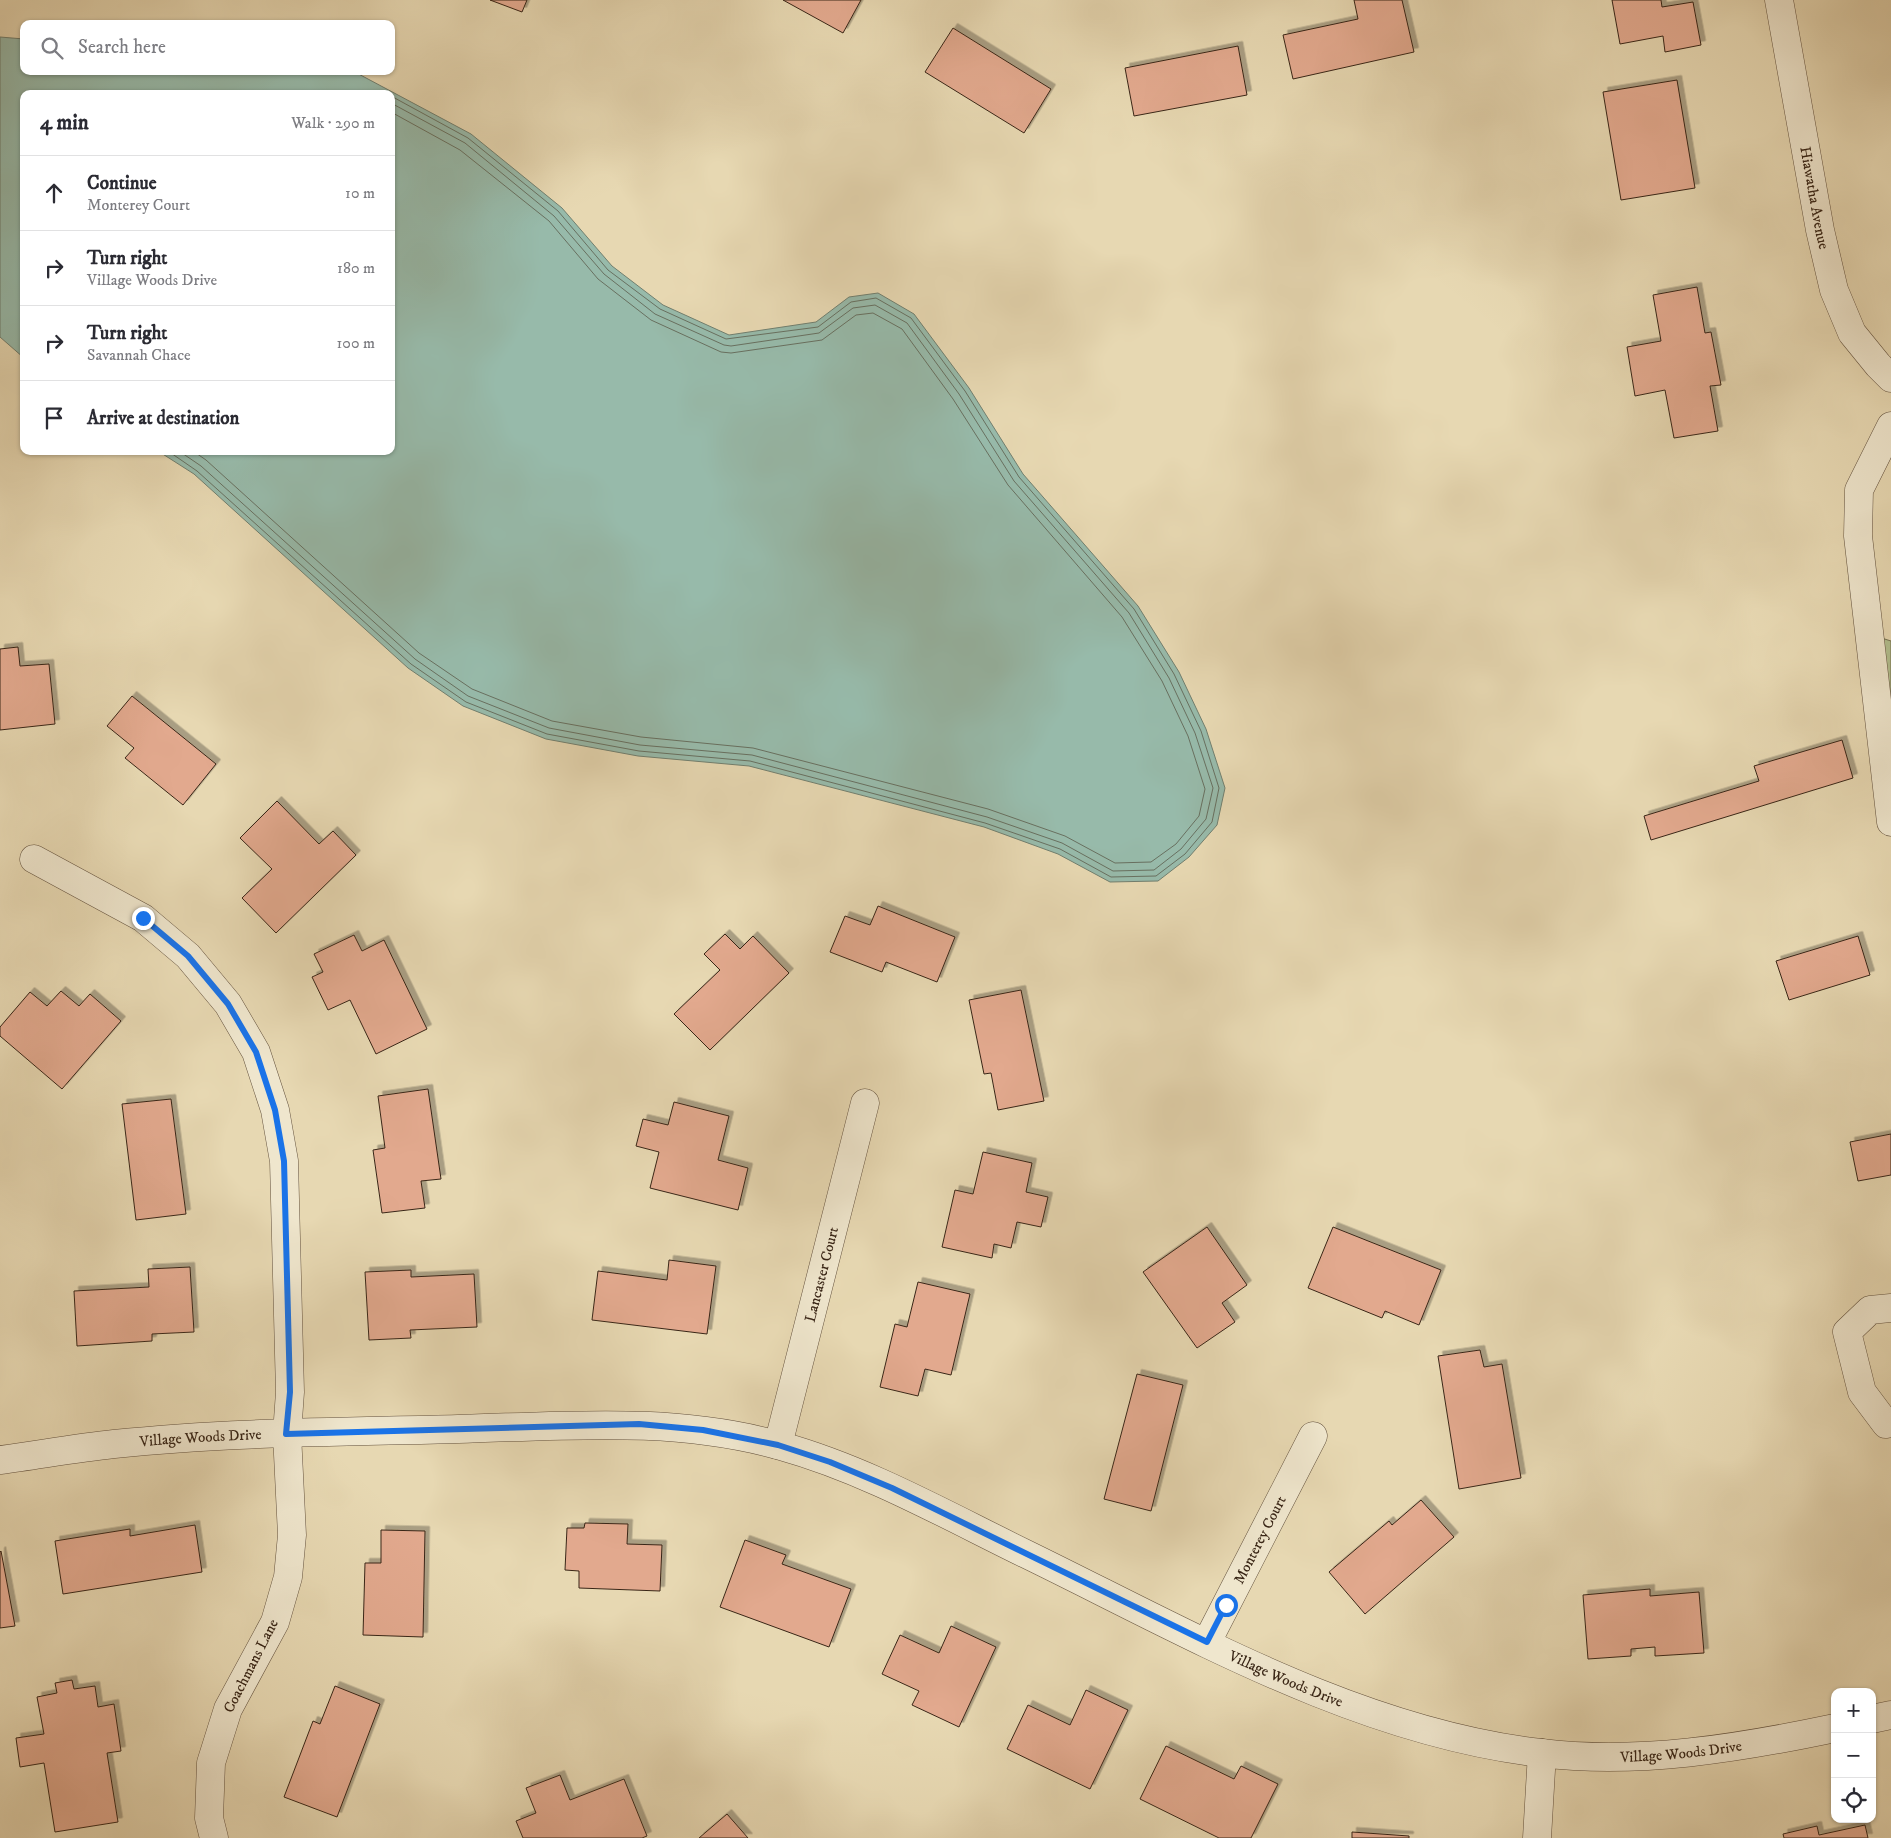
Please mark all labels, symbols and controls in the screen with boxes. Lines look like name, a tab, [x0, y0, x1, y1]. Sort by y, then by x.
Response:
search box	[20, 20, 395, 75]
icon: search	[38, 34, 66, 62]
text: Search here	[78, 36, 166, 59]
text: 4 min	[40, 110, 89, 136]
text: Walk · 290 m	[291, 113, 375, 133]
street label: Hiawatha Avenue	[1796, 145, 1834, 251]
text: Continue	[87, 172, 157, 195]
icon: ahead	[40, 179, 68, 207]
text: 10 m	[345, 183, 375, 203]
text: Monterey Court	[87, 195, 190, 215]
text: Turn right	[87, 247, 167, 270]
icon: right	[40, 254, 68, 282]
text: 180 m	[337, 258, 375, 278]
text: Village Woods Drive	[87, 270, 217, 290]
text: Turn right	[87, 322, 167, 345]
icon: right	[40, 329, 68, 357]
text: 100 m	[337, 333, 375, 353]
text: Savannah Chace	[87, 345, 191, 365]
icon: arrive	[40, 404, 68, 432]
text: Arrive at destination	[87, 407, 239, 430]
route end	[132, 907, 155, 930]
street label: Lancaster Court	[800, 1225, 843, 1324]
street label: Village Woods Drive	[138, 1424, 262, 1451]
street label: Monterey Court	[1229, 1492, 1290, 1587]
route start	[1215, 1594, 1238, 1617]
street label: Coachmans Lane	[219, 1616, 283, 1716]
street label: Village Woods Drive	[1225, 1646, 1346, 1711]
map controls	[1831, 1688, 1876, 1823]
button: +	[1831, 1688, 1876, 1733]
button: −	[1831, 1733, 1876, 1778]
street label: Village Woods Drive	[1619, 1736, 1743, 1766]
button: locate	[1831, 1778, 1876, 1823]

